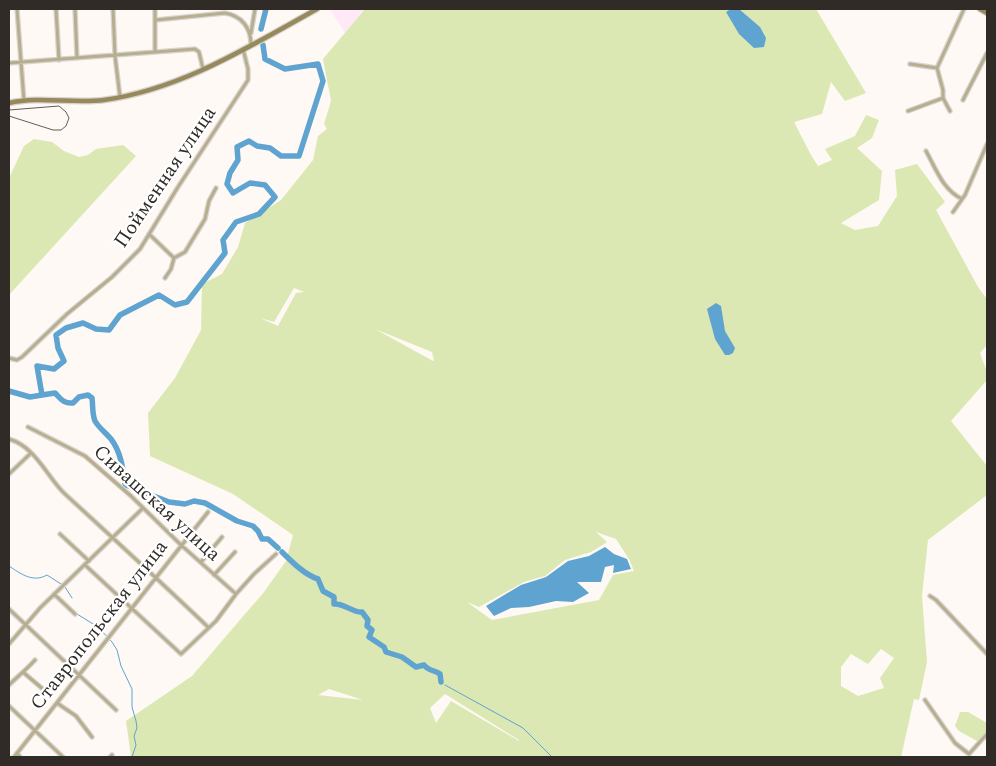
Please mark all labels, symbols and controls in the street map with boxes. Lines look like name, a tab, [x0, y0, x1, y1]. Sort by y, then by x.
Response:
street label: Пойменная улица	[106, 100, 224, 254]
street label: Сивашская улица	[86, 437, 228, 569]
street label: Ставропольская улица	[23, 533, 175, 717]

